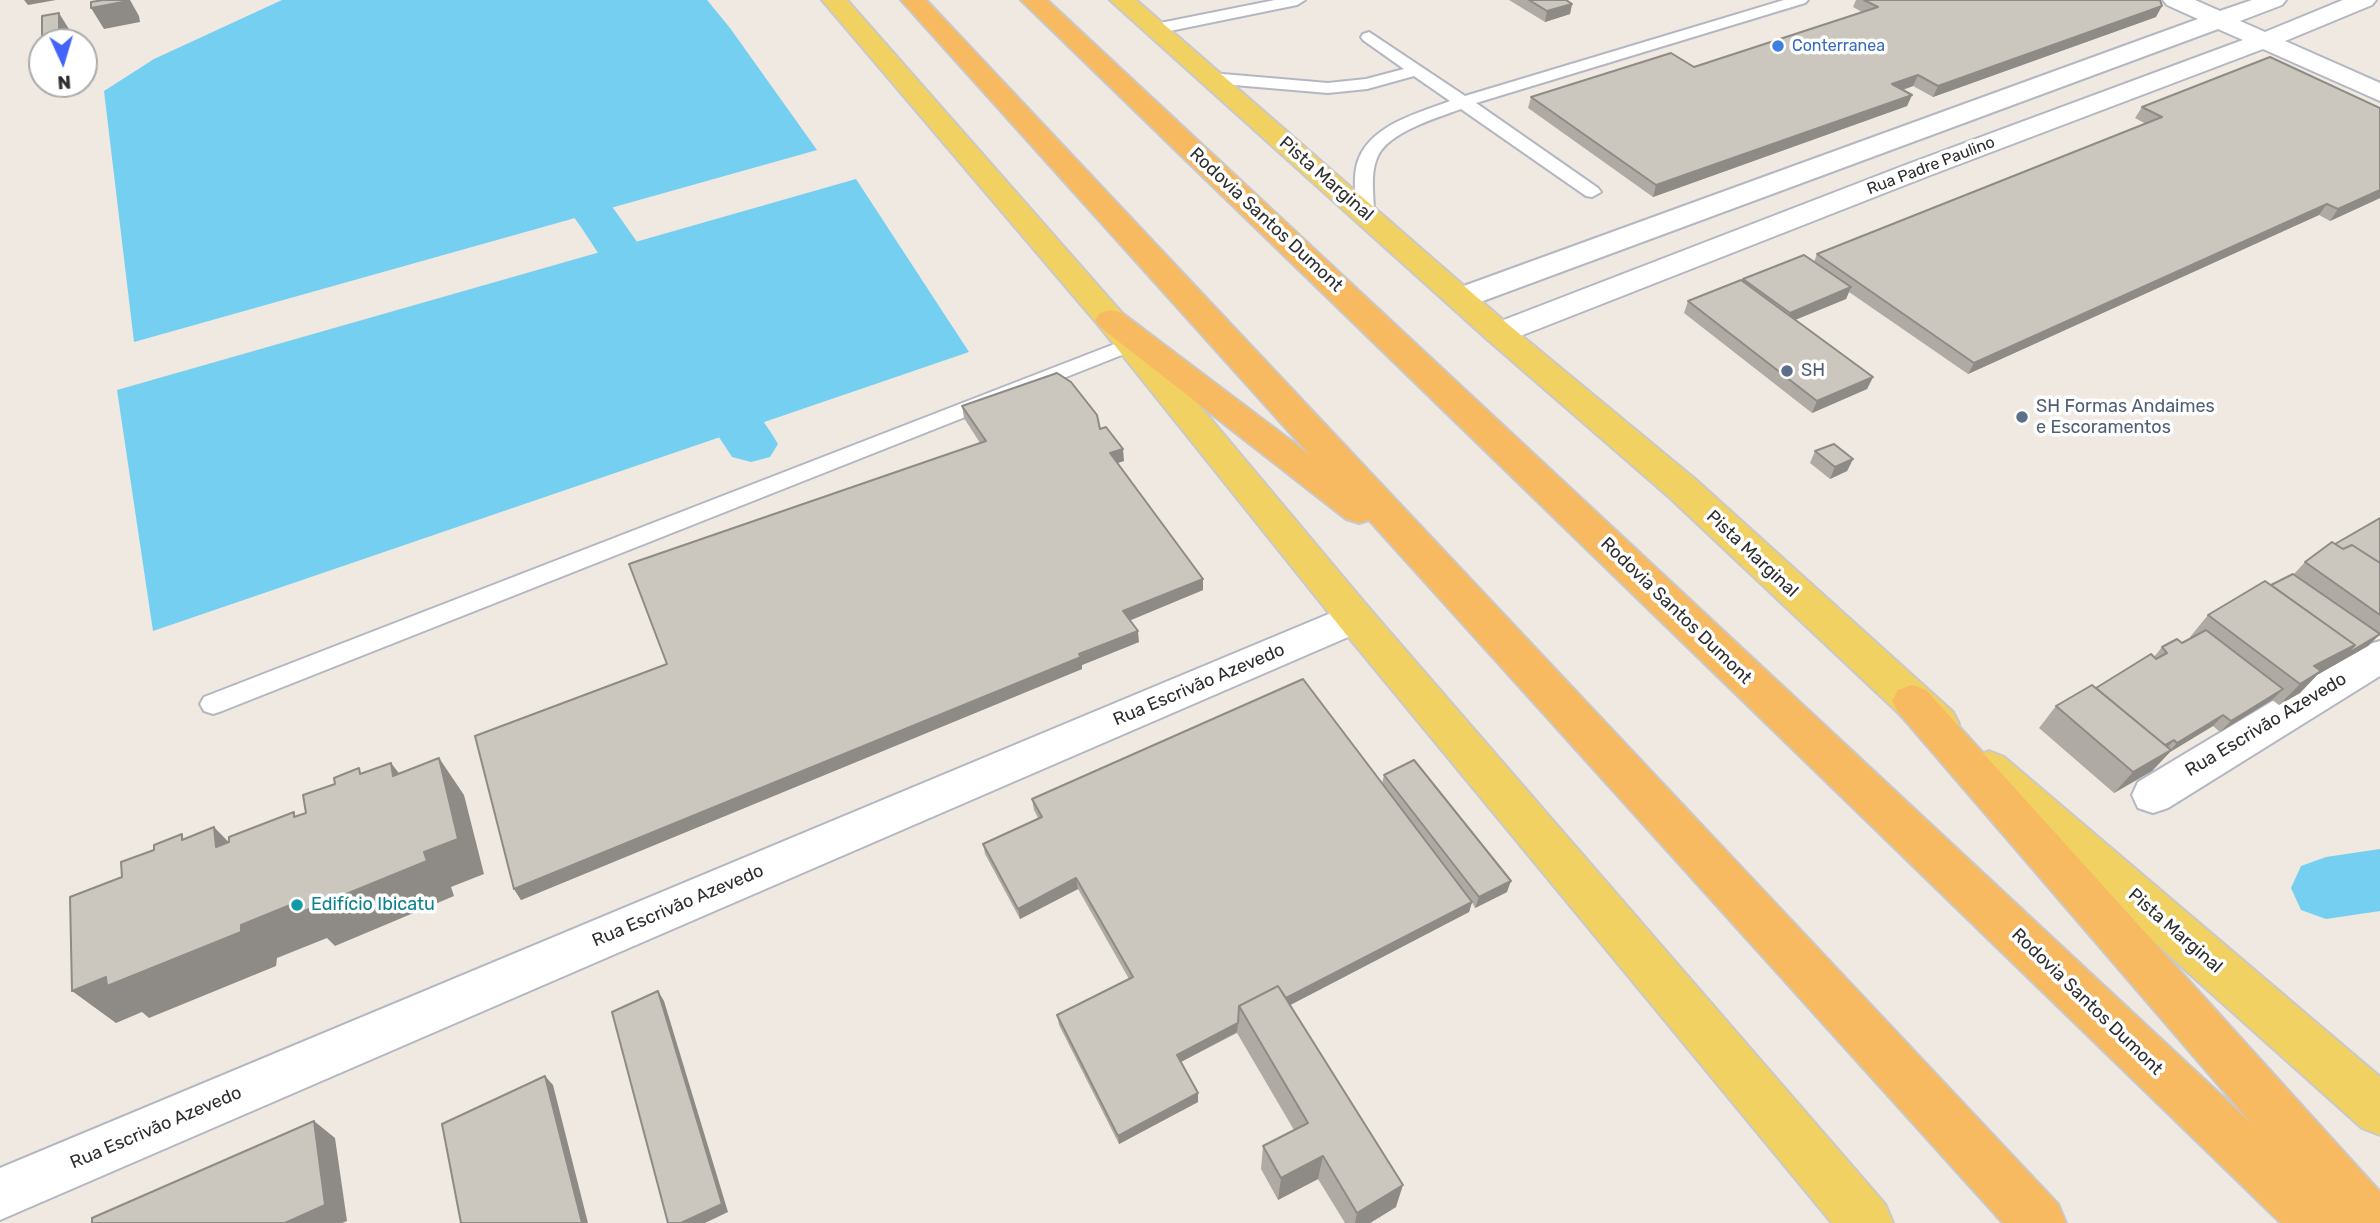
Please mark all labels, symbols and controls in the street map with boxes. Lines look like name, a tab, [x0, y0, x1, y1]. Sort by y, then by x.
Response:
north arrow	[28, 28, 98, 98]
place label: Conterranea	[1792, 36, 1885, 56]
marker: Conterranea	[1770, 38, 1786, 54]
text: N	[57, 71, 72, 94]
street label: Pista Marginal	[1275, 132, 1377, 226]
street label: Rua Padre Paulino	[1864, 133, 1998, 199]
street label: Rodovia Santos Dumont	[1185, 143, 1347, 297]
place label: SH	[1801, 360, 1825, 382]
marker: SH	[1779, 363, 1795, 379]
place label: SH Formas Andaimes e Escoramentos	[2036, 396, 2215, 438]
marker: SH Formas Andaimes e Escoramentos	[2014, 409, 2030, 425]
street label: Pista Marginal	[1702, 506, 1802, 602]
street label: Rodovia Santos Dumont	[1596, 533, 1756, 689]
street label: Rua Escrivão Azevedo	[1110, 639, 1288, 731]
street label: Rua Escrivão Azevedo	[2182, 668, 2350, 782]
street label: Rua Escrivão Azevedo	[589, 860, 767, 952]
street label: Pista Marginal	[2124, 884, 2226, 978]
place label: Edifício Ibicatu	[311, 894, 435, 916]
marker: Edifício Ibicatu	[289, 897, 305, 913]
street label: Rodovia Santos Dumont	[2007, 924, 2167, 1080]
street label: Rua Escrivão Azevedo	[67, 1082, 245, 1174]

